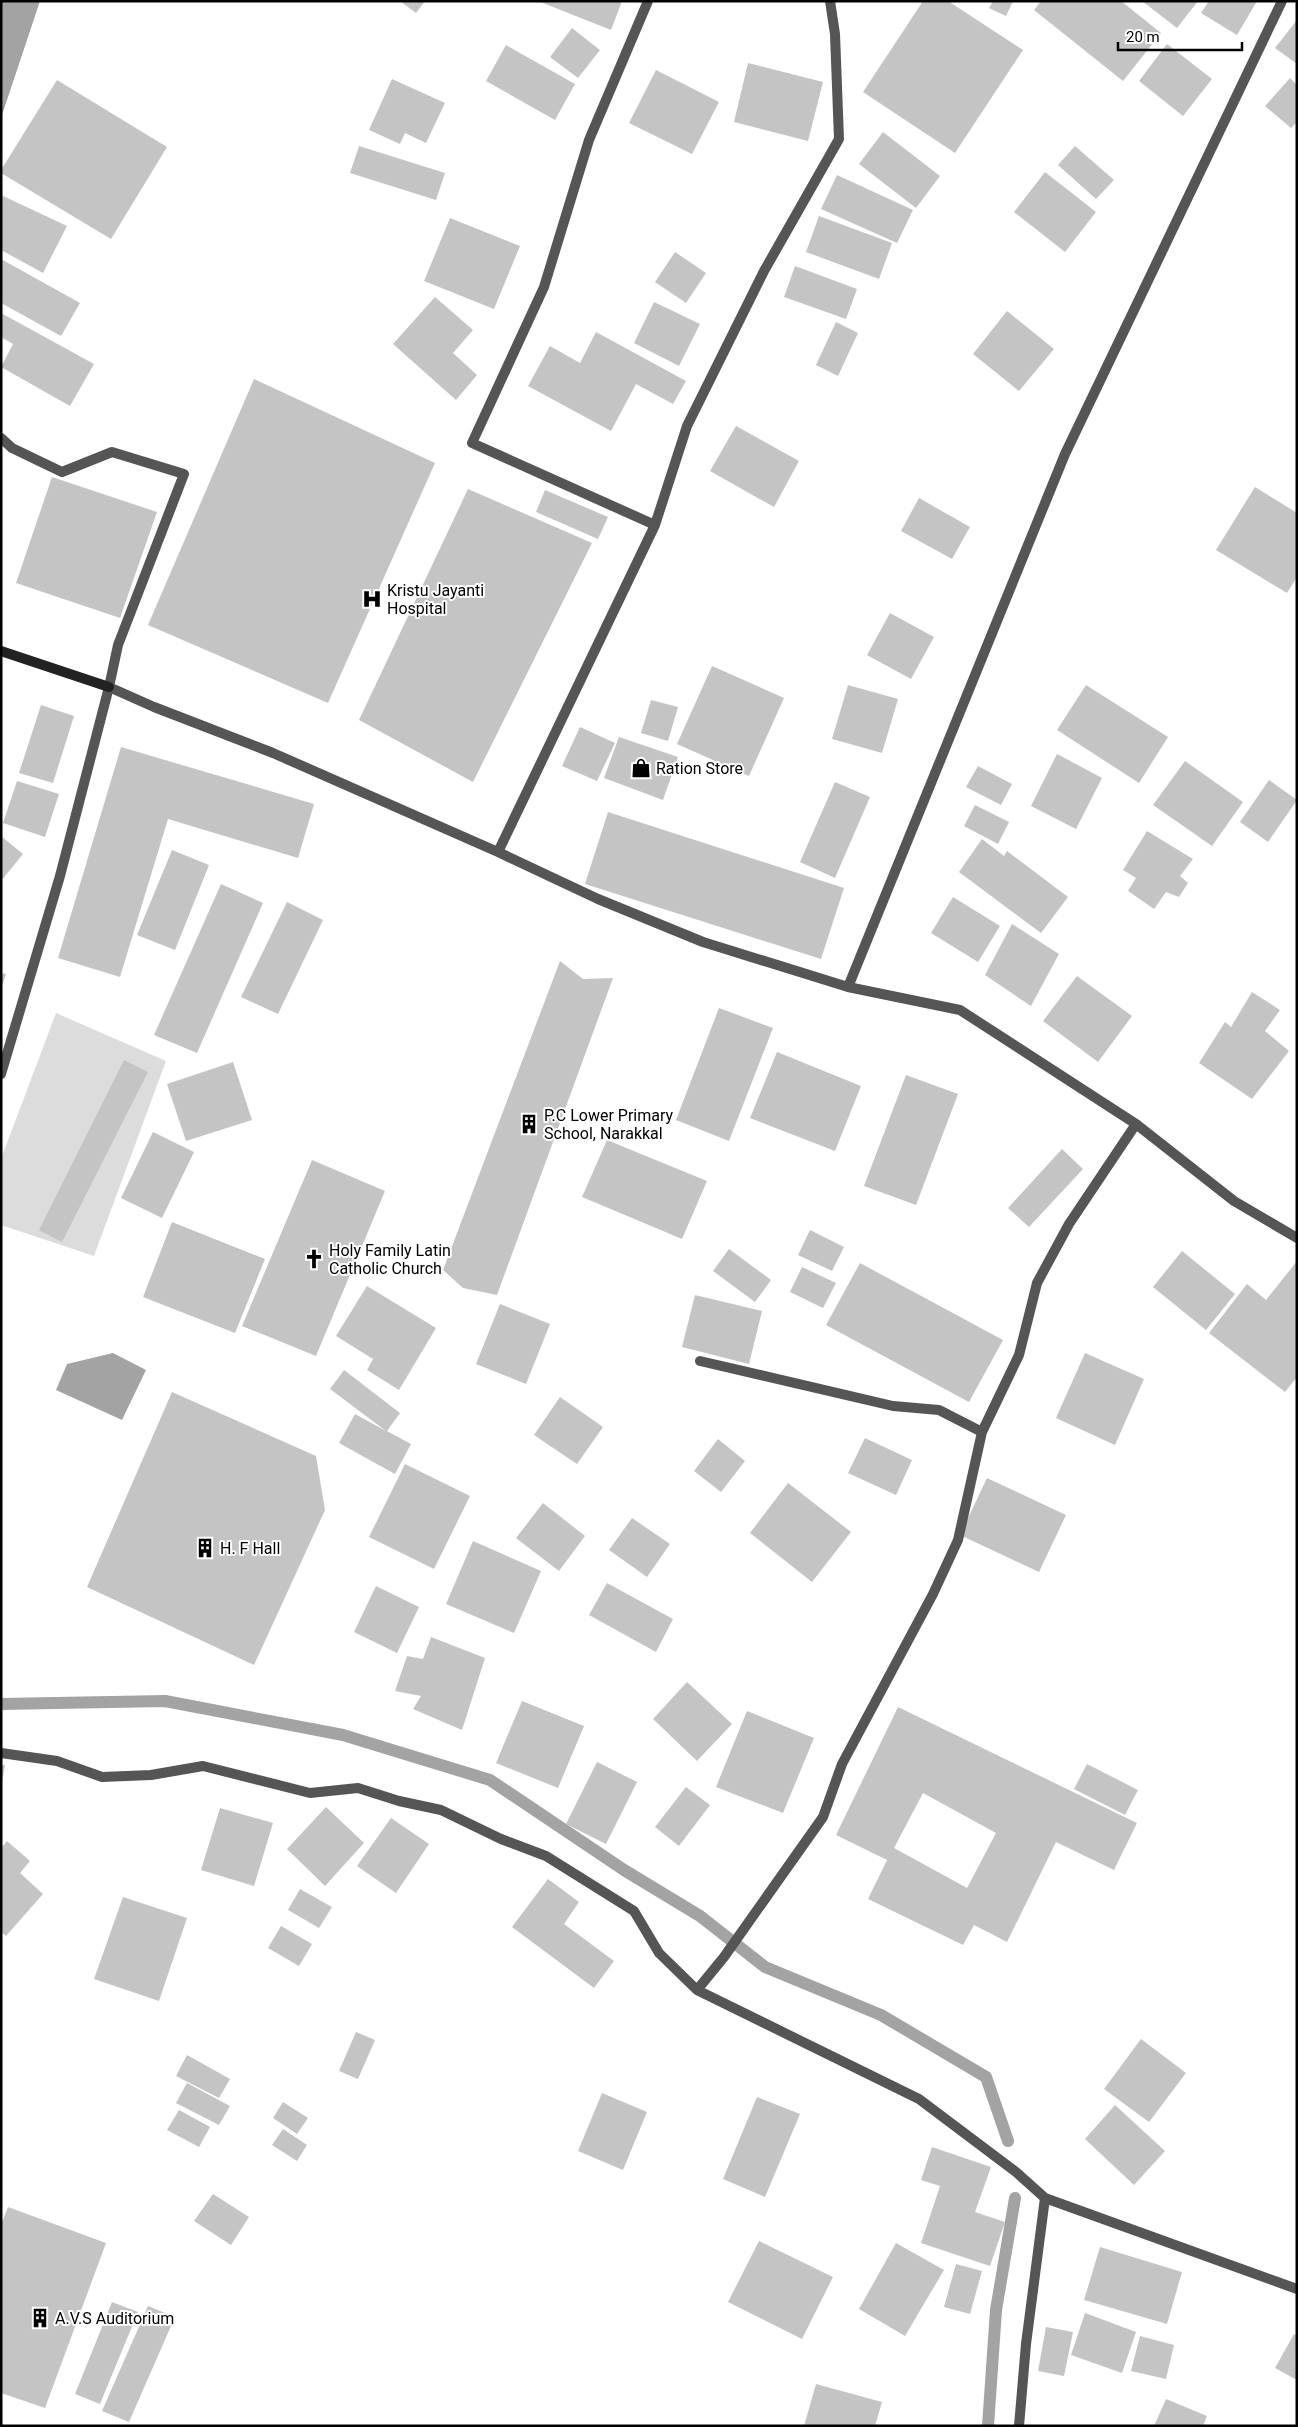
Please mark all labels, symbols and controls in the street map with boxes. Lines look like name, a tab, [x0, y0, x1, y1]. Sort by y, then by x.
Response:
scale bar	[1118, 20, 1242, 52]
text: 20 m	[1126, 28, 1160, 46]
place label: Kristu Jayanti Hospital	[387, 581, 484, 618]
hospital icon: Kristu Jayanti Hospital	[361, 588, 383, 610]
shop icon: Ration Store	[630, 757, 652, 779]
place label: Ration Store	[656, 759, 743, 778]
place label: P.C Lower Primary School, Narakkal	[544, 1106, 674, 1143]
building icon: P.C Lower Primary School, Narakkal	[518, 1113, 540, 1135]
place label: Holy Family Latin Catholic Church	[329, 1241, 451, 1278]
church icon: Holy Family Latin Catholic Church	[303, 1248, 325, 1270]
building icon: H. F Hall	[194, 1537, 216, 1559]
place label: H. F Hall	[220, 1539, 280, 1558]
building icon: A.V.S Auditorium	[29, 2307, 51, 2329]
place label: A.V.S Auditorium	[55, 2309, 174, 2328]

